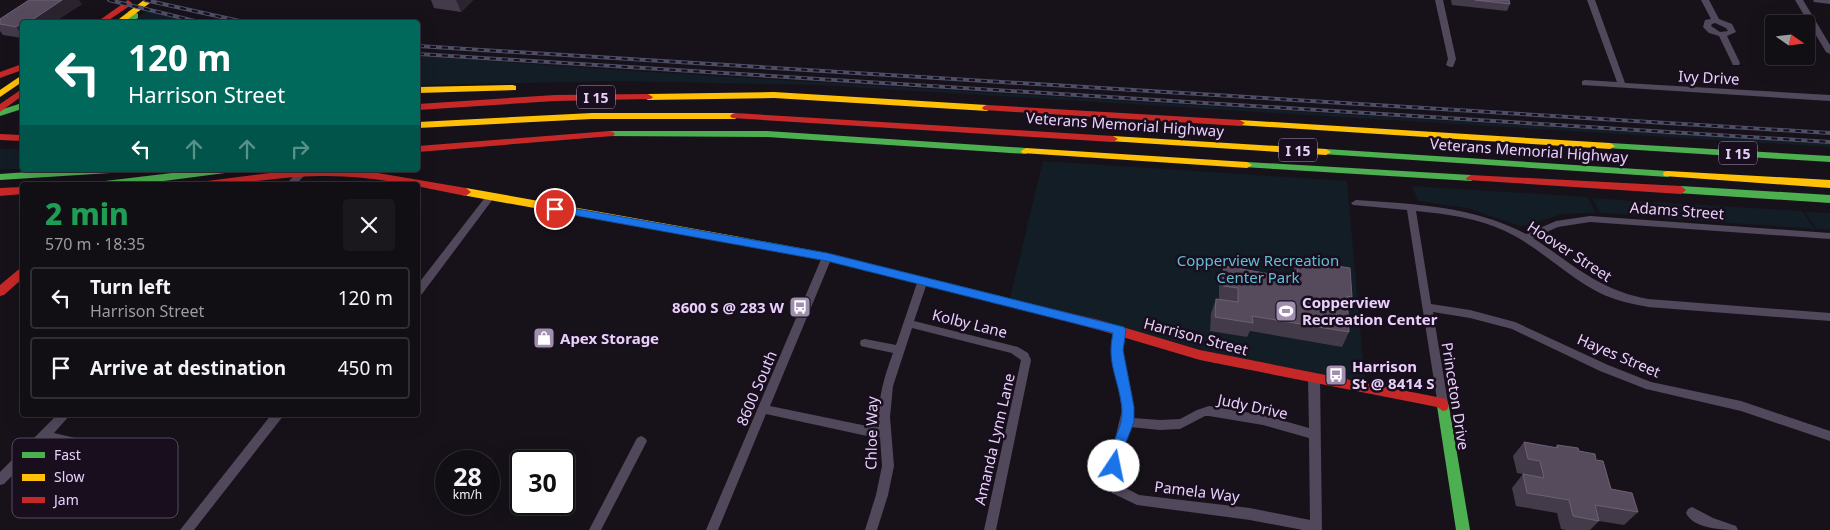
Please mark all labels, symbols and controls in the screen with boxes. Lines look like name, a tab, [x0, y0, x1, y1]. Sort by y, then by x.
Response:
north arrow	[1765, 15, 1815, 65]
map controls	[1765, 15, 1815, 65]
text: 120 m	[128, 34, 231, 81]
icon: left	[45, 40, 110, 105]
street label: Ivy Drive	[1678, 65, 1740, 89]
text: Harrison Street	[128, 79, 285, 109]
road number: I 15	[577, 85, 615, 108]
street label: Veterans Memorial Highway	[1025, 107, 1225, 141]
street label: Veterans Memorial Highway	[1429, 133, 1629, 167]
icon: left	[127, 135, 155, 163]
icon: ahead	[180, 135, 208, 163]
icon: ahead	[233, 135, 261, 163]
icon: right	[286, 135, 314, 163]
road number: I 15	[1279, 138, 1317, 162]
road number: I 15	[1719, 142, 1757, 164]
pin	[534, 188, 576, 230]
text: 2 min	[45, 193, 129, 234]
icon: arrive	[541, 195, 569, 223]
street label: Adams Street	[1629, 197, 1725, 223]
button: close	[343, 199, 395, 251]
street label: Hoover Street	[1524, 216, 1617, 286]
text: 570 m · 18:35	[45, 233, 145, 255]
park label: Copperview Recreation Center Park	[1177, 250, 1339, 287]
text: Turn left	[90, 274, 171, 300]
icon: left	[47, 284, 75, 312]
text: 120 m	[338, 285, 393, 311]
place label: Copperview Recreation Center	[1302, 292, 1438, 329]
bus stop icon: 8600 S @ 283 W	[788, 295, 812, 319]
place label: 8600 S @ 283 W	[672, 297, 784, 317]
sports icon: Copperview Recreation Center	[1274, 299, 1298, 323]
text: Harrison Street	[90, 300, 204, 322]
street label: Kolby Lane	[930, 304, 1010, 342]
street label: Harrison Street	[1142, 312, 1251, 360]
shop icon: Apex Storage	[532, 326, 556, 350]
place label: Apex Storage	[560, 328, 659, 348]
street label: Hayes Street	[1574, 328, 1664, 382]
street label: Princeton Drive	[1438, 341, 1474, 451]
street label: 8600 South	[731, 348, 781, 428]
icon: arrive	[47, 354, 75, 382]
text: Arrive at destination	[90, 355, 286, 381]
text: 450 m	[338, 355, 393, 381]
place label: Harrison St @ 8414 S	[1352, 356, 1435, 393]
bus stop icon: Harrison St @ 8414 S	[1324, 363, 1348, 387]
street label: Amanda Lynn Lane	[969, 371, 1019, 507]
street label: Judy Drive	[1214, 388, 1290, 423]
street label: Chloe Way	[860, 396, 882, 470]
legend	[12, 438, 178, 518]
position arrow	[1087, 439, 1139, 491]
text: Fast	[54, 445, 81, 464]
speed limit sign: 30	[510, 450, 575, 515]
text: 28	[453, 459, 482, 493]
text: Slow	[54, 467, 85, 486]
street label: Pamela Way	[1153, 476, 1241, 506]
text: km/h	[453, 486, 482, 503]
text: Jam	[52, 490, 79, 509]

